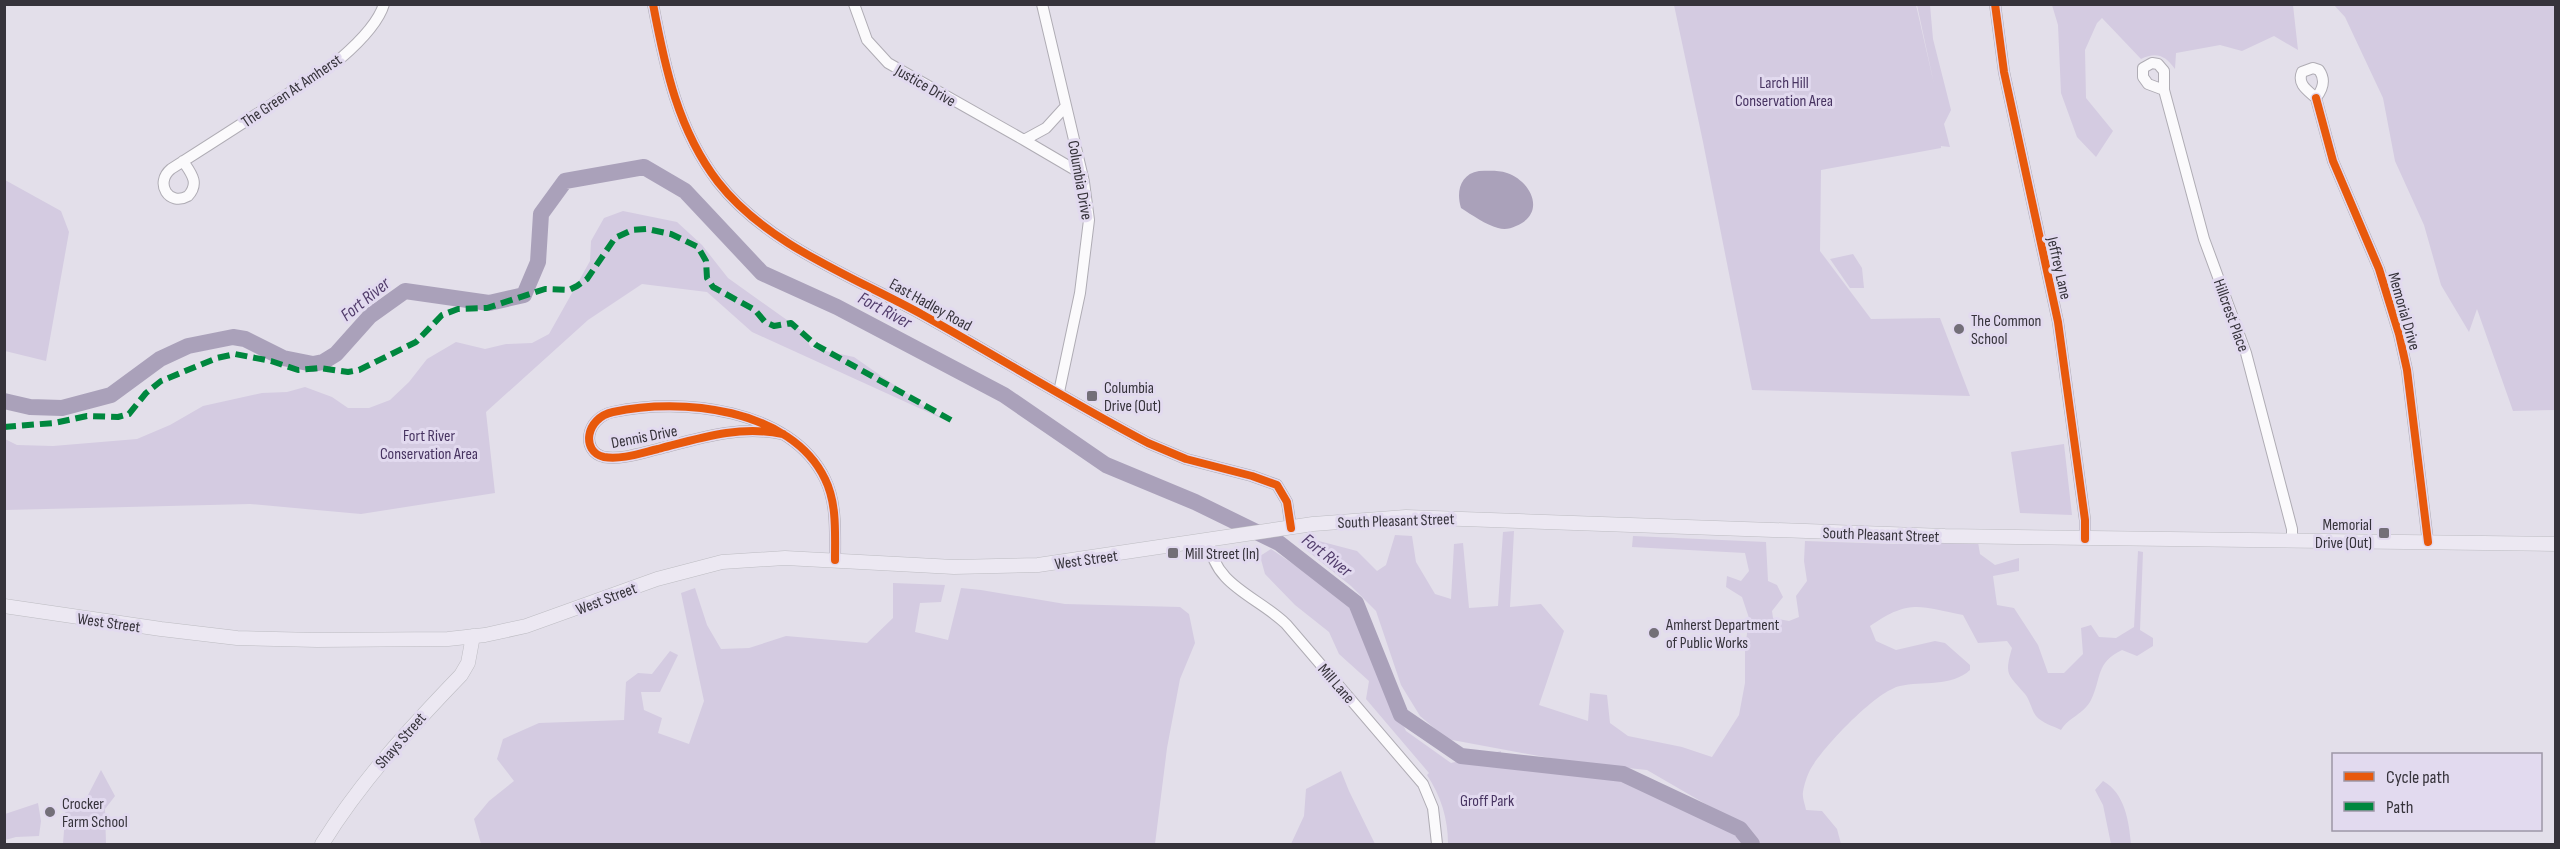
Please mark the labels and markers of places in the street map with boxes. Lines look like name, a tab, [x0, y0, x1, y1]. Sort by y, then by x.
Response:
place label: The Common School	[1971, 312, 2041, 349]
marker: The Common School	[1952, 322, 1966, 336]
place label: Columbia Drive (Out)	[1104, 379, 1161, 416]
marker: Columbia Drive (Out)	[1085, 389, 1099, 403]
place label: Memorial Drive (Out)	[2315, 516, 2372, 553]
marker: Memorial Drive (Out)	[2377, 526, 2391, 540]
place label: Mill Street (In)	[1185, 545, 1259, 564]
marker: Mill Street (In)	[1166, 546, 1180, 560]
place label: Amherst Department of Public Works	[1665, 616, 1780, 653]
marker: Amherst Department of Public Works	[1647, 626, 1661, 640]
place label: Crocker Farm School	[62, 795, 128, 832]
marker: Crocker Farm School	[43, 805, 57, 819]

